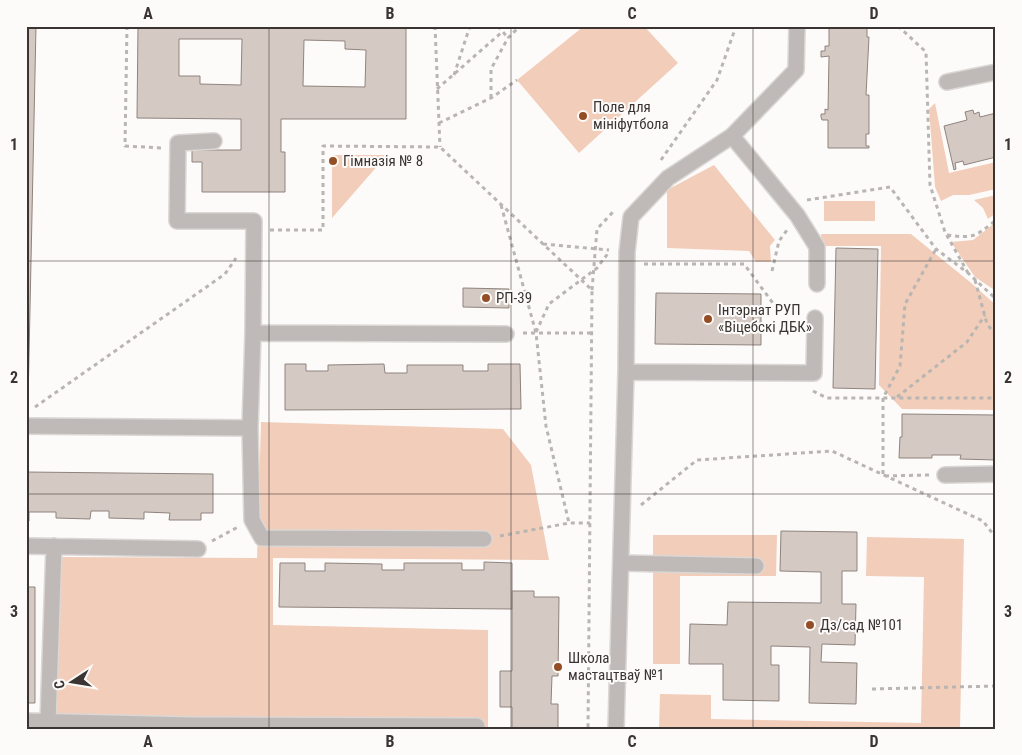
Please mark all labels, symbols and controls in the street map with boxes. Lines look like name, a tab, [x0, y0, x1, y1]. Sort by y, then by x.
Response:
text: A	[143, 4, 153, 23]
text: B	[386, 4, 395, 23]
text: C	[627, 4, 637, 23]
text: D	[869, 4, 879, 23]
place label: Поле для мініфутбола	[593, 98, 669, 133]
marker: Поле для мініфутбола	[577, 110, 589, 122]
text: 1	[10, 135, 18, 154]
text: 1	[1004, 135, 1012, 154]
place label: Гімназія № 8	[343, 152, 423, 170]
marker: Гімназія № 8	[327, 155, 339, 167]
place label: РП-39	[496, 289, 532, 307]
marker: РП-39	[480, 292, 492, 304]
place label: Інтэрнат РУП «Віцебскі ДБК»	[718, 301, 812, 336]
marker: Інтэрнат РУП «Віцебскі ДБК»	[702, 313, 714, 325]
text: 2	[10, 368, 18, 387]
text: 2	[1004, 368, 1012, 387]
text: 3	[10, 602, 18, 621]
text: 3	[1004, 602, 1012, 621]
place label: Дз/сад №101	[820, 616, 903, 634]
marker: Дз/сад №101	[804, 619, 816, 631]
place label: Школа мастацтваў №1	[568, 649, 664, 684]
north arrow	[48, 658, 98, 708]
marker: Школа мастацтваў №1	[552, 661, 564, 673]
text: С	[51, 679, 68, 690]
text: A	[143, 732, 153, 751]
text: B	[386, 732, 395, 751]
text: C	[627, 732, 637, 751]
text: D	[869, 732, 879, 751]

